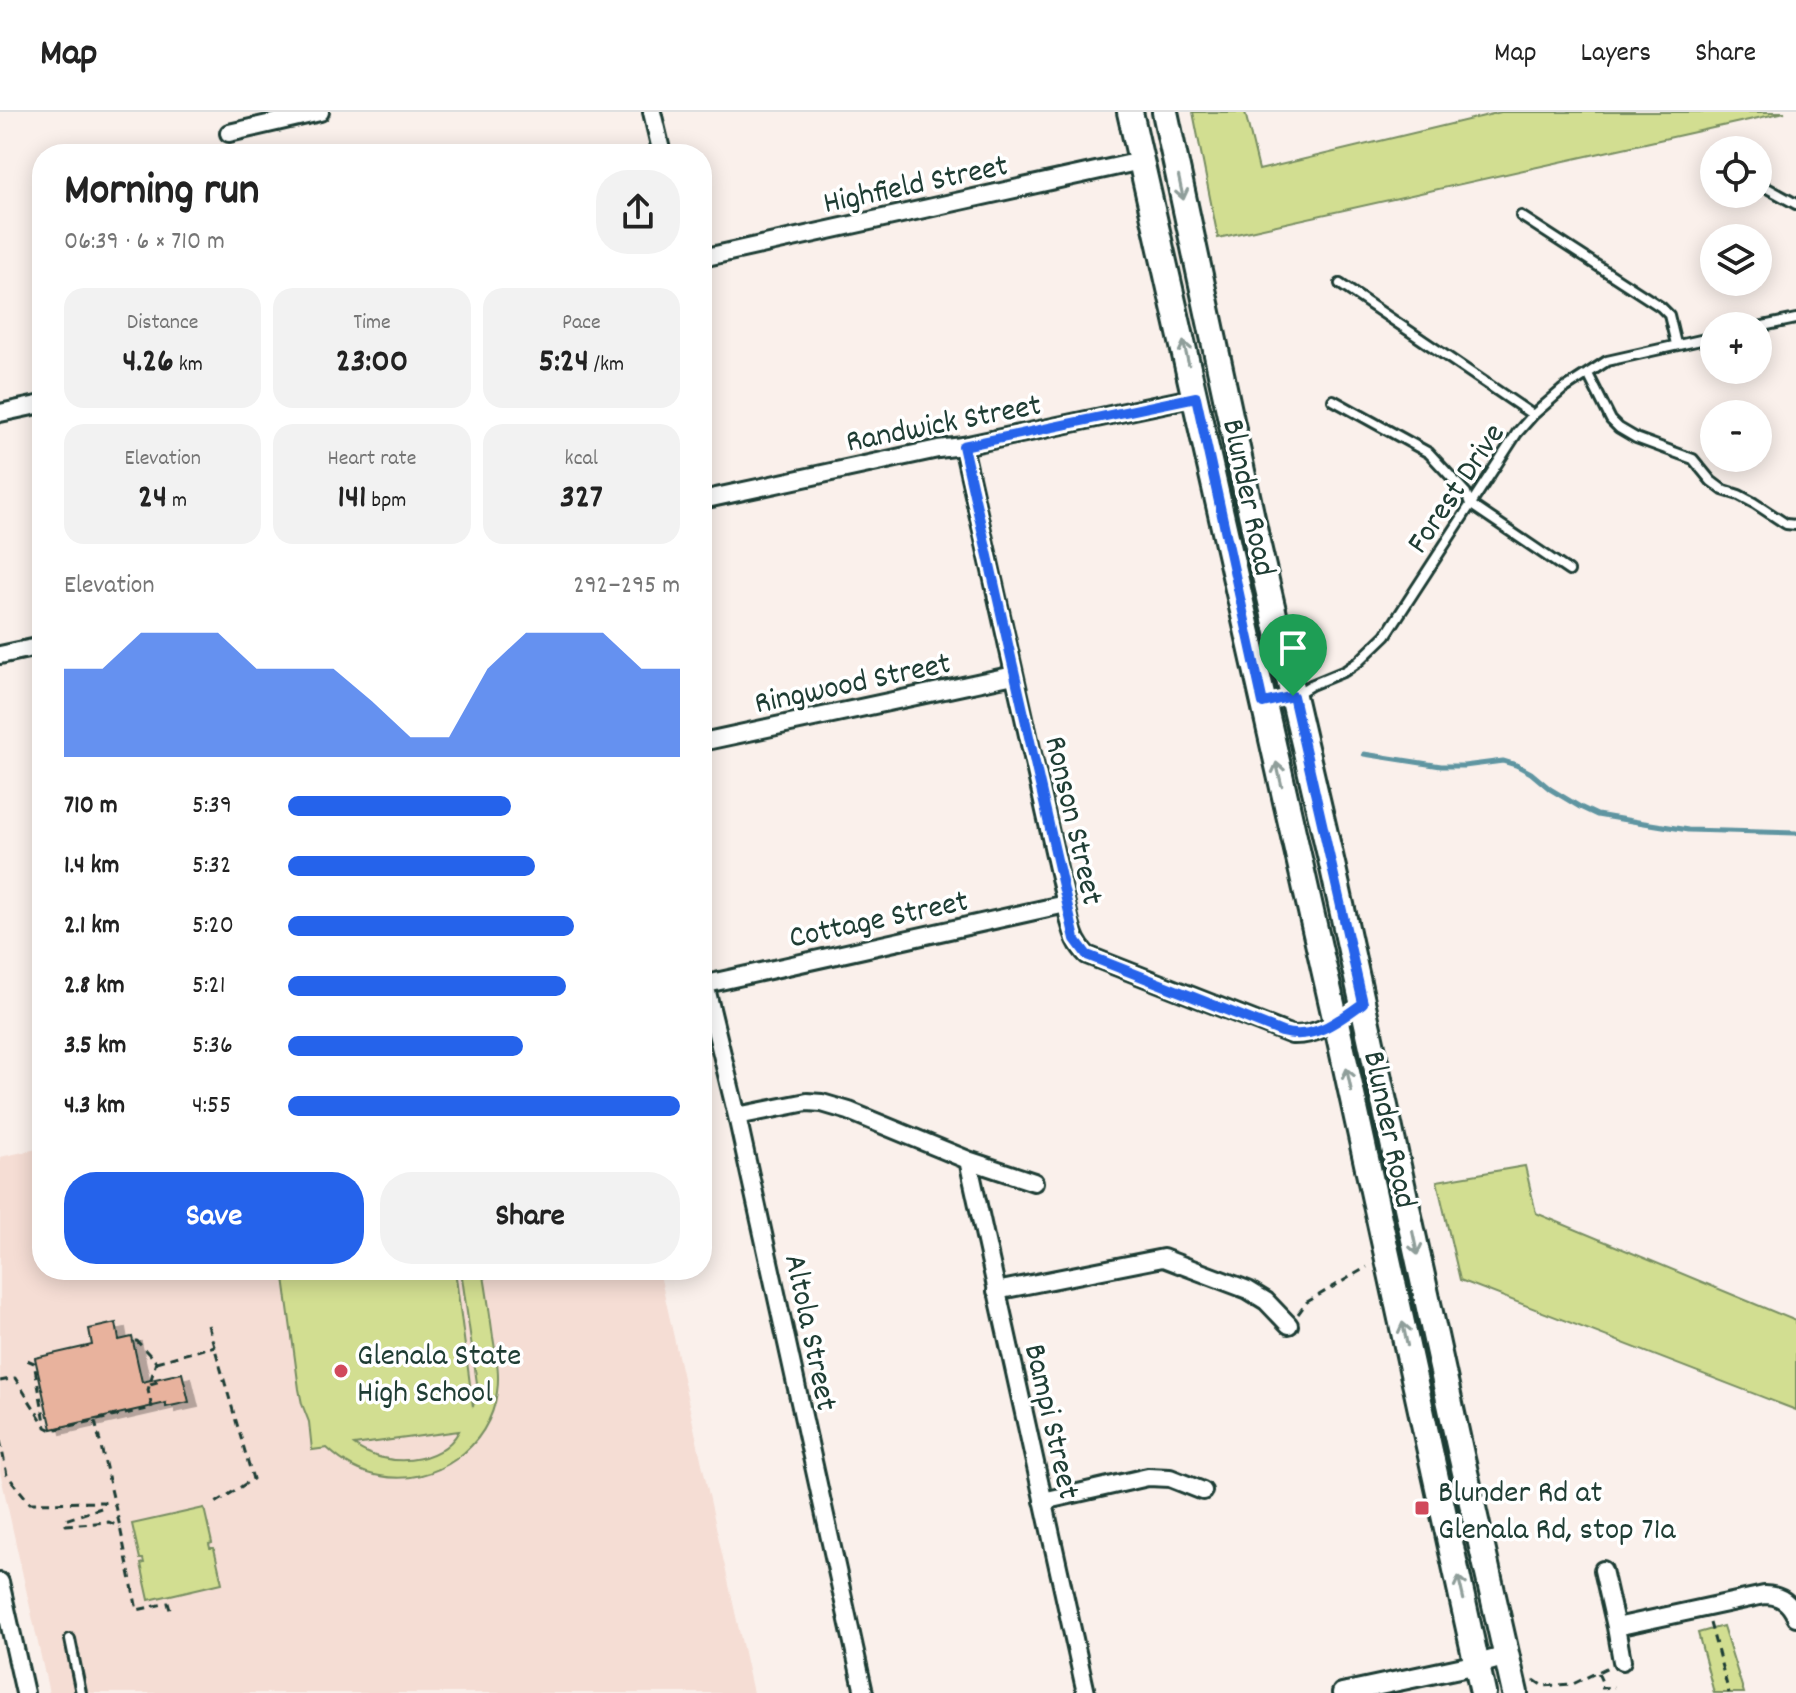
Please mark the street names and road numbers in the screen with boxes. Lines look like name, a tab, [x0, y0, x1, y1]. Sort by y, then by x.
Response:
street label: Highfield Street	[820, 145, 1013, 229]
street label: Randwick Street	[842, 384, 1046, 467]
street label: Blunder Road	[1207, 415, 1285, 581]
street label: Forest Drive	[1397, 415, 1519, 564]
street label: Ringwood Street	[751, 643, 956, 729]
street label: Ronson Street	[1029, 732, 1113, 910]
street label: Cottage Street	[785, 880, 973, 963]
street label: Blunder Road	[1348, 1047, 1426, 1213]
street label: Altola Street	[769, 1251, 847, 1416]
street label: Bampi Street	[1009, 1340, 1089, 1504]

